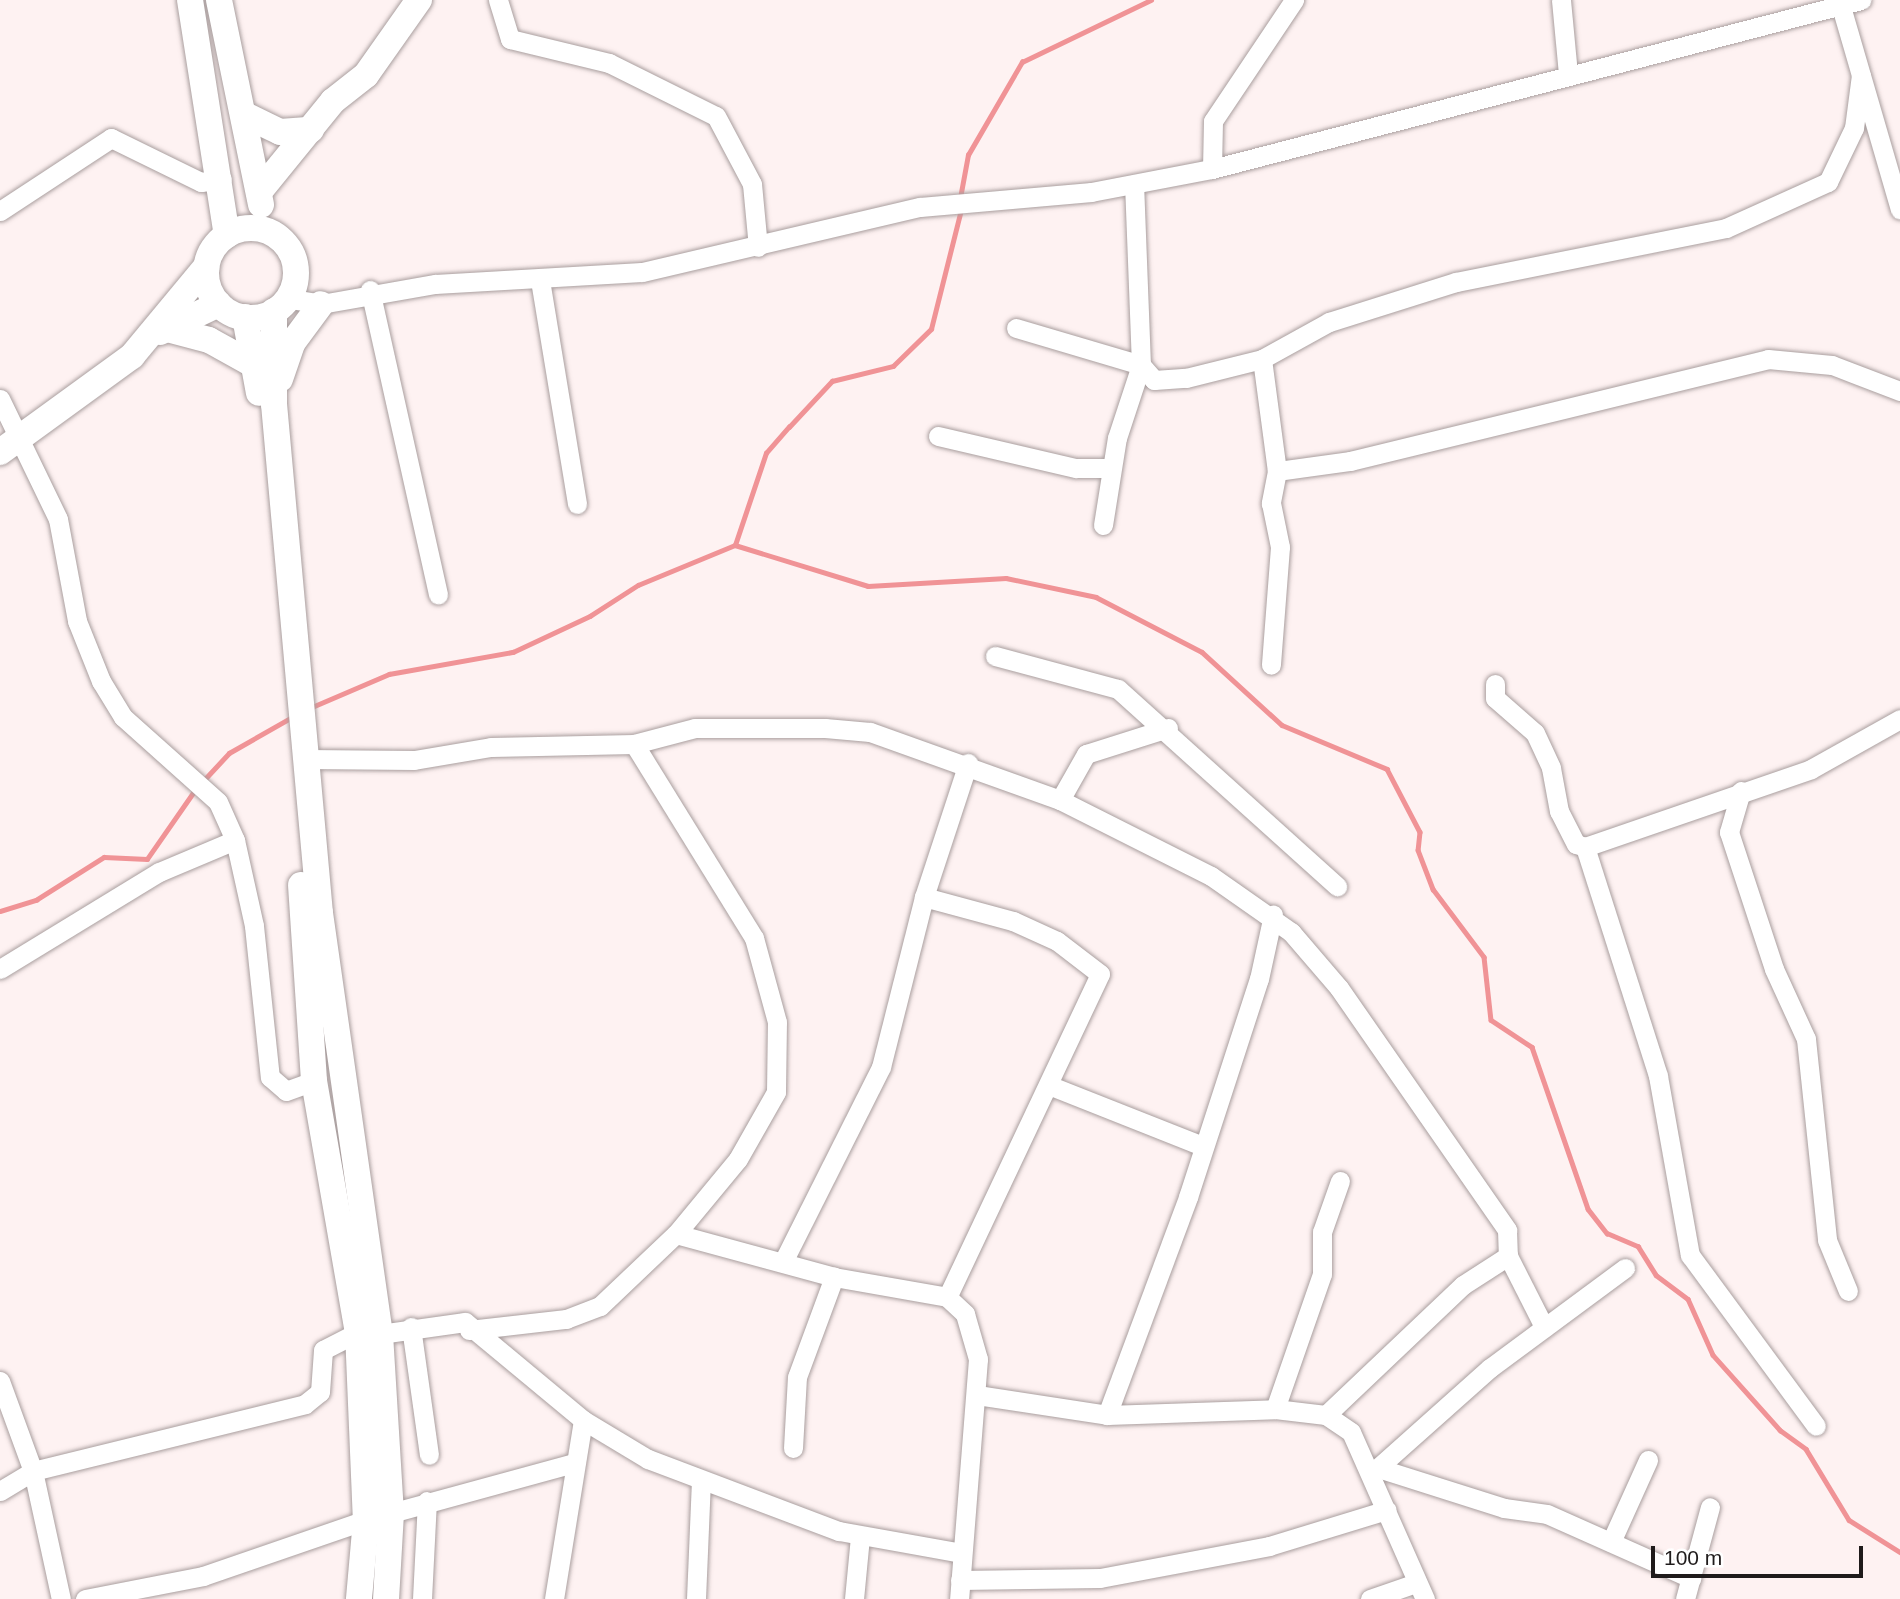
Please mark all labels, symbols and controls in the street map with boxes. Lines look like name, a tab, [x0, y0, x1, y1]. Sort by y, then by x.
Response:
scale bar	[1655, 1532, 1867, 1576]
text: 100 m	[1664, 1546, 1722, 1569]

